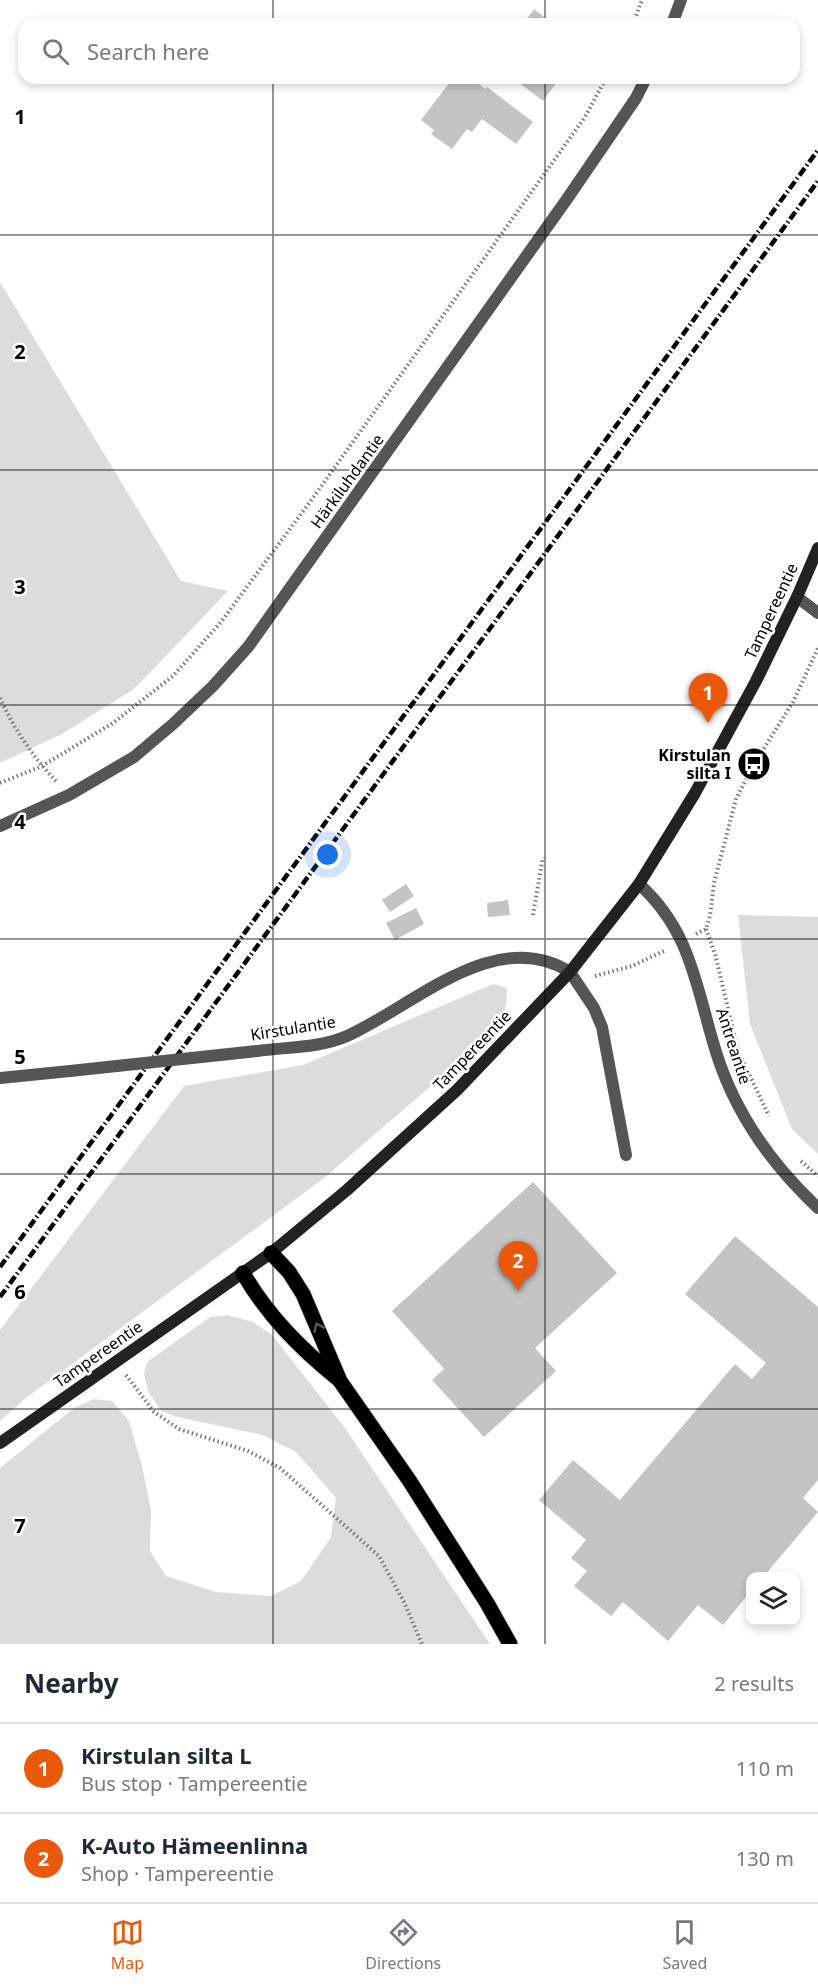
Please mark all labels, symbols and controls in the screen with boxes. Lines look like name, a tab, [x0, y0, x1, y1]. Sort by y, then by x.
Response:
search box	[18, 18, 800, 84]
icon: search	[39, 35, 72, 68]
text: Search here	[87, 36, 209, 66]
text: 1	[14, 103, 26, 130]
text: 2	[14, 338, 26, 365]
street label: Härkiluhdantie	[305, 429, 389, 533]
street label: Tampereentie	[739, 559, 803, 663]
text: 3	[14, 573, 26, 600]
pin: 1	[688, 674, 728, 723]
place label: Kirstulan silta I	[658, 744, 731, 784]
bus stop icon: Kirstulan silta I	[736, 746, 772, 782]
text: 4	[14, 808, 26, 835]
your location	[313, 840, 342, 869]
street label: Tampereentie	[428, 1005, 516, 1095]
street label: Antreantie	[711, 1005, 757, 1087]
street label: Kirstulantie	[249, 1010, 337, 1046]
text: 5	[14, 1043, 26, 1070]
pin: 2	[498, 1242, 538, 1291]
text: 6	[14, 1278, 26, 1305]
street label: Tampereentie	[49, 1315, 147, 1393]
one-way arrow	[313, 1322, 325, 1333]
text: 7	[14, 1512, 26, 1539]
map controls	[746, 1572, 800, 1626]
button: layers	[746, 1572, 800, 1626]
text: Nearby	[24, 1665, 119, 1701]
text: 2 results	[714, 1670, 794, 1697]
text: Kirstulan silta L	[81, 1740, 252, 1770]
text: 1	[38, 1755, 49, 1782]
text: 110 m	[736, 1755, 794, 1782]
text: Bus stop · Tampereentie	[81, 1770, 308, 1797]
text: K-Auto Hämeenlinna	[81, 1830, 308, 1860]
text: 2	[38, 1845, 49, 1872]
text: 130 m	[736, 1845, 794, 1872]
text: Shop · Tampereentie	[81, 1860, 274, 1887]
tab: Map	[111, 1916, 144, 1974]
tab: Directions	[365, 1916, 441, 1974]
tab: Saved	[663, 1916, 707, 1974]

